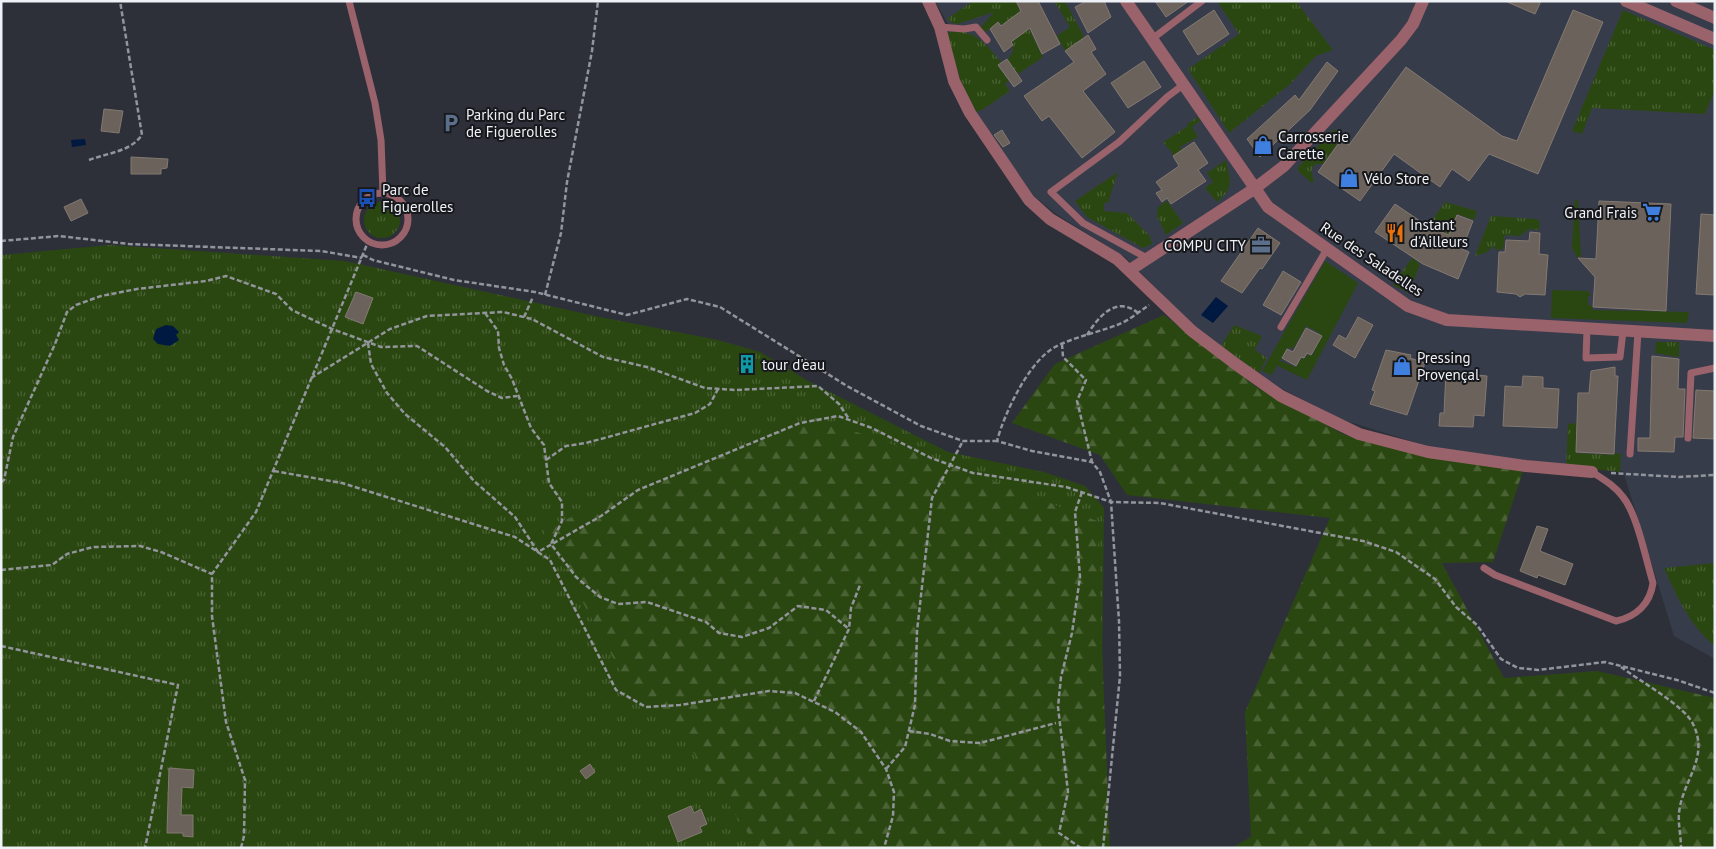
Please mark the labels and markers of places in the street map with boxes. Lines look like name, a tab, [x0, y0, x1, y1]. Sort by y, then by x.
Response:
place label: Parking du Parc de Figuerolles	[466, 105, 565, 141]
parking icon: Parking du Parc de Figuerolles	[440, 112, 462, 134]
place label: Carrosserie Carette	[1278, 127, 1349, 163]
shop icon: Carrosserie Carette	[1252, 134, 1274, 156]
shop icon: Vélo Store	[1338, 167, 1360, 189]
place label: Vélo Store	[1363, 169, 1429, 188]
place label: Parc de Figuerolles	[382, 180, 453, 216]
bus stop icon: Parc de Figuerolles	[356, 187, 378, 209]
supermarket icon: Grand Frais	[1641, 201, 1663, 223]
place label: Grand Frais	[1564, 203, 1637, 222]
place label: Instant d'Ailleurs	[1410, 215, 1468, 251]
restaurant icon: Instant d'Ailleurs	[1384, 222, 1406, 244]
office icon: COMPU CITY	[1250, 234, 1272, 256]
place label: COMPU CITY	[1164, 236, 1247, 255]
place label: Pressing Provençal	[1417, 348, 1480, 384]
building icon: tour d'eau	[736, 353, 758, 375]
place label: tour d'eau	[762, 355, 825, 374]
shop icon: Pressing Provençal	[1391, 355, 1413, 377]

